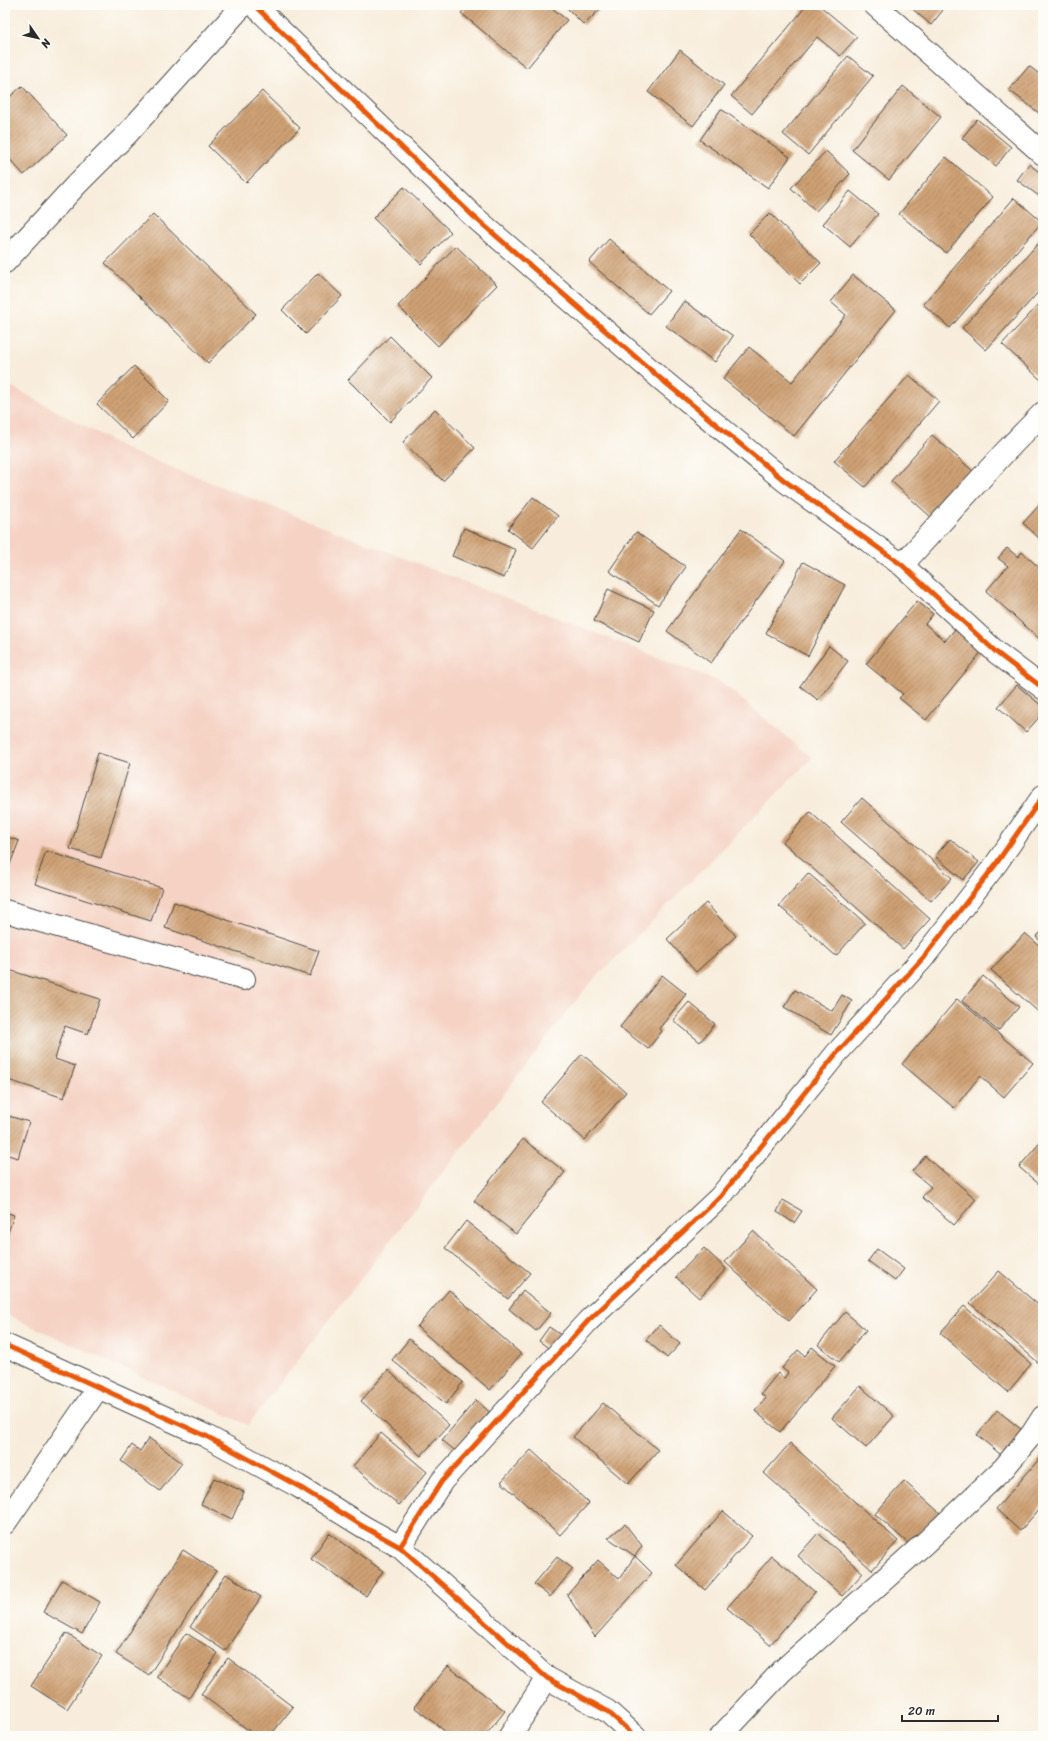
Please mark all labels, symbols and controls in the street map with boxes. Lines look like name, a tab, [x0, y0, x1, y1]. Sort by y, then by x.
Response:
north arrow	[18, 18, 58, 58]
text: N	[36, 34, 56, 52]
scale bar	[902, 1697, 998, 1723]
text: 20 m	[908, 1700, 935, 1722]

